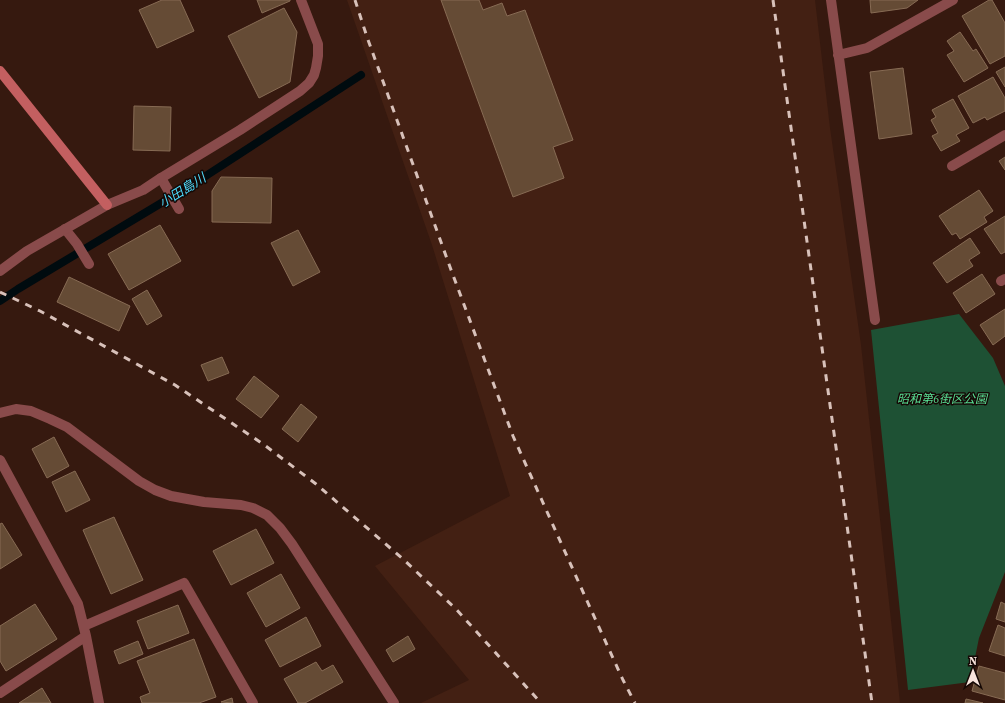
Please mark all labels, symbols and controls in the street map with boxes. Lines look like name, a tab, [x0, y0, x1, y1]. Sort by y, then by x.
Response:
water label: 小田島川	[156, 168, 211, 211]
park label: 昭和第6街区公園	[897, 391, 989, 407]
north arrow	[953, 651, 993, 691]
text: N	[969, 654, 977, 669]

